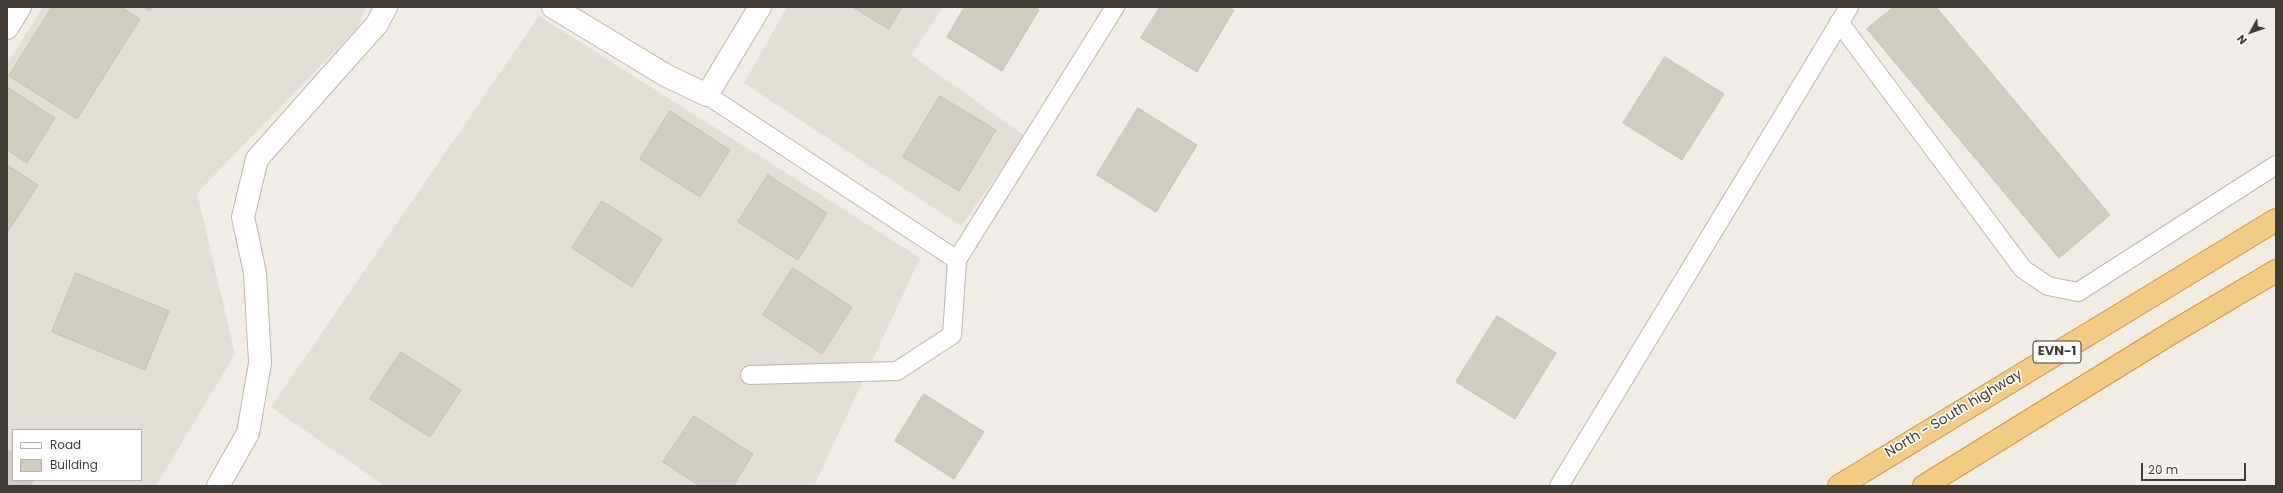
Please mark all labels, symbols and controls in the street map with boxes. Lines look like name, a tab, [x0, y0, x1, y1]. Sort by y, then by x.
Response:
north arrow	[2231, 12, 2271, 52]
text: N	[2233, 31, 2251, 48]
road number: EVN-1	[2033, 341, 2081, 363]
street label: North - South highway	[1882, 366, 2026, 462]
legend	[12, 429, 142, 481]
text: Road	[50, 436, 81, 453]
scale bar	[2143, 455, 2248, 481]
text: Building	[50, 456, 98, 473]
text: 20 m	[2148, 461, 2178, 478]

